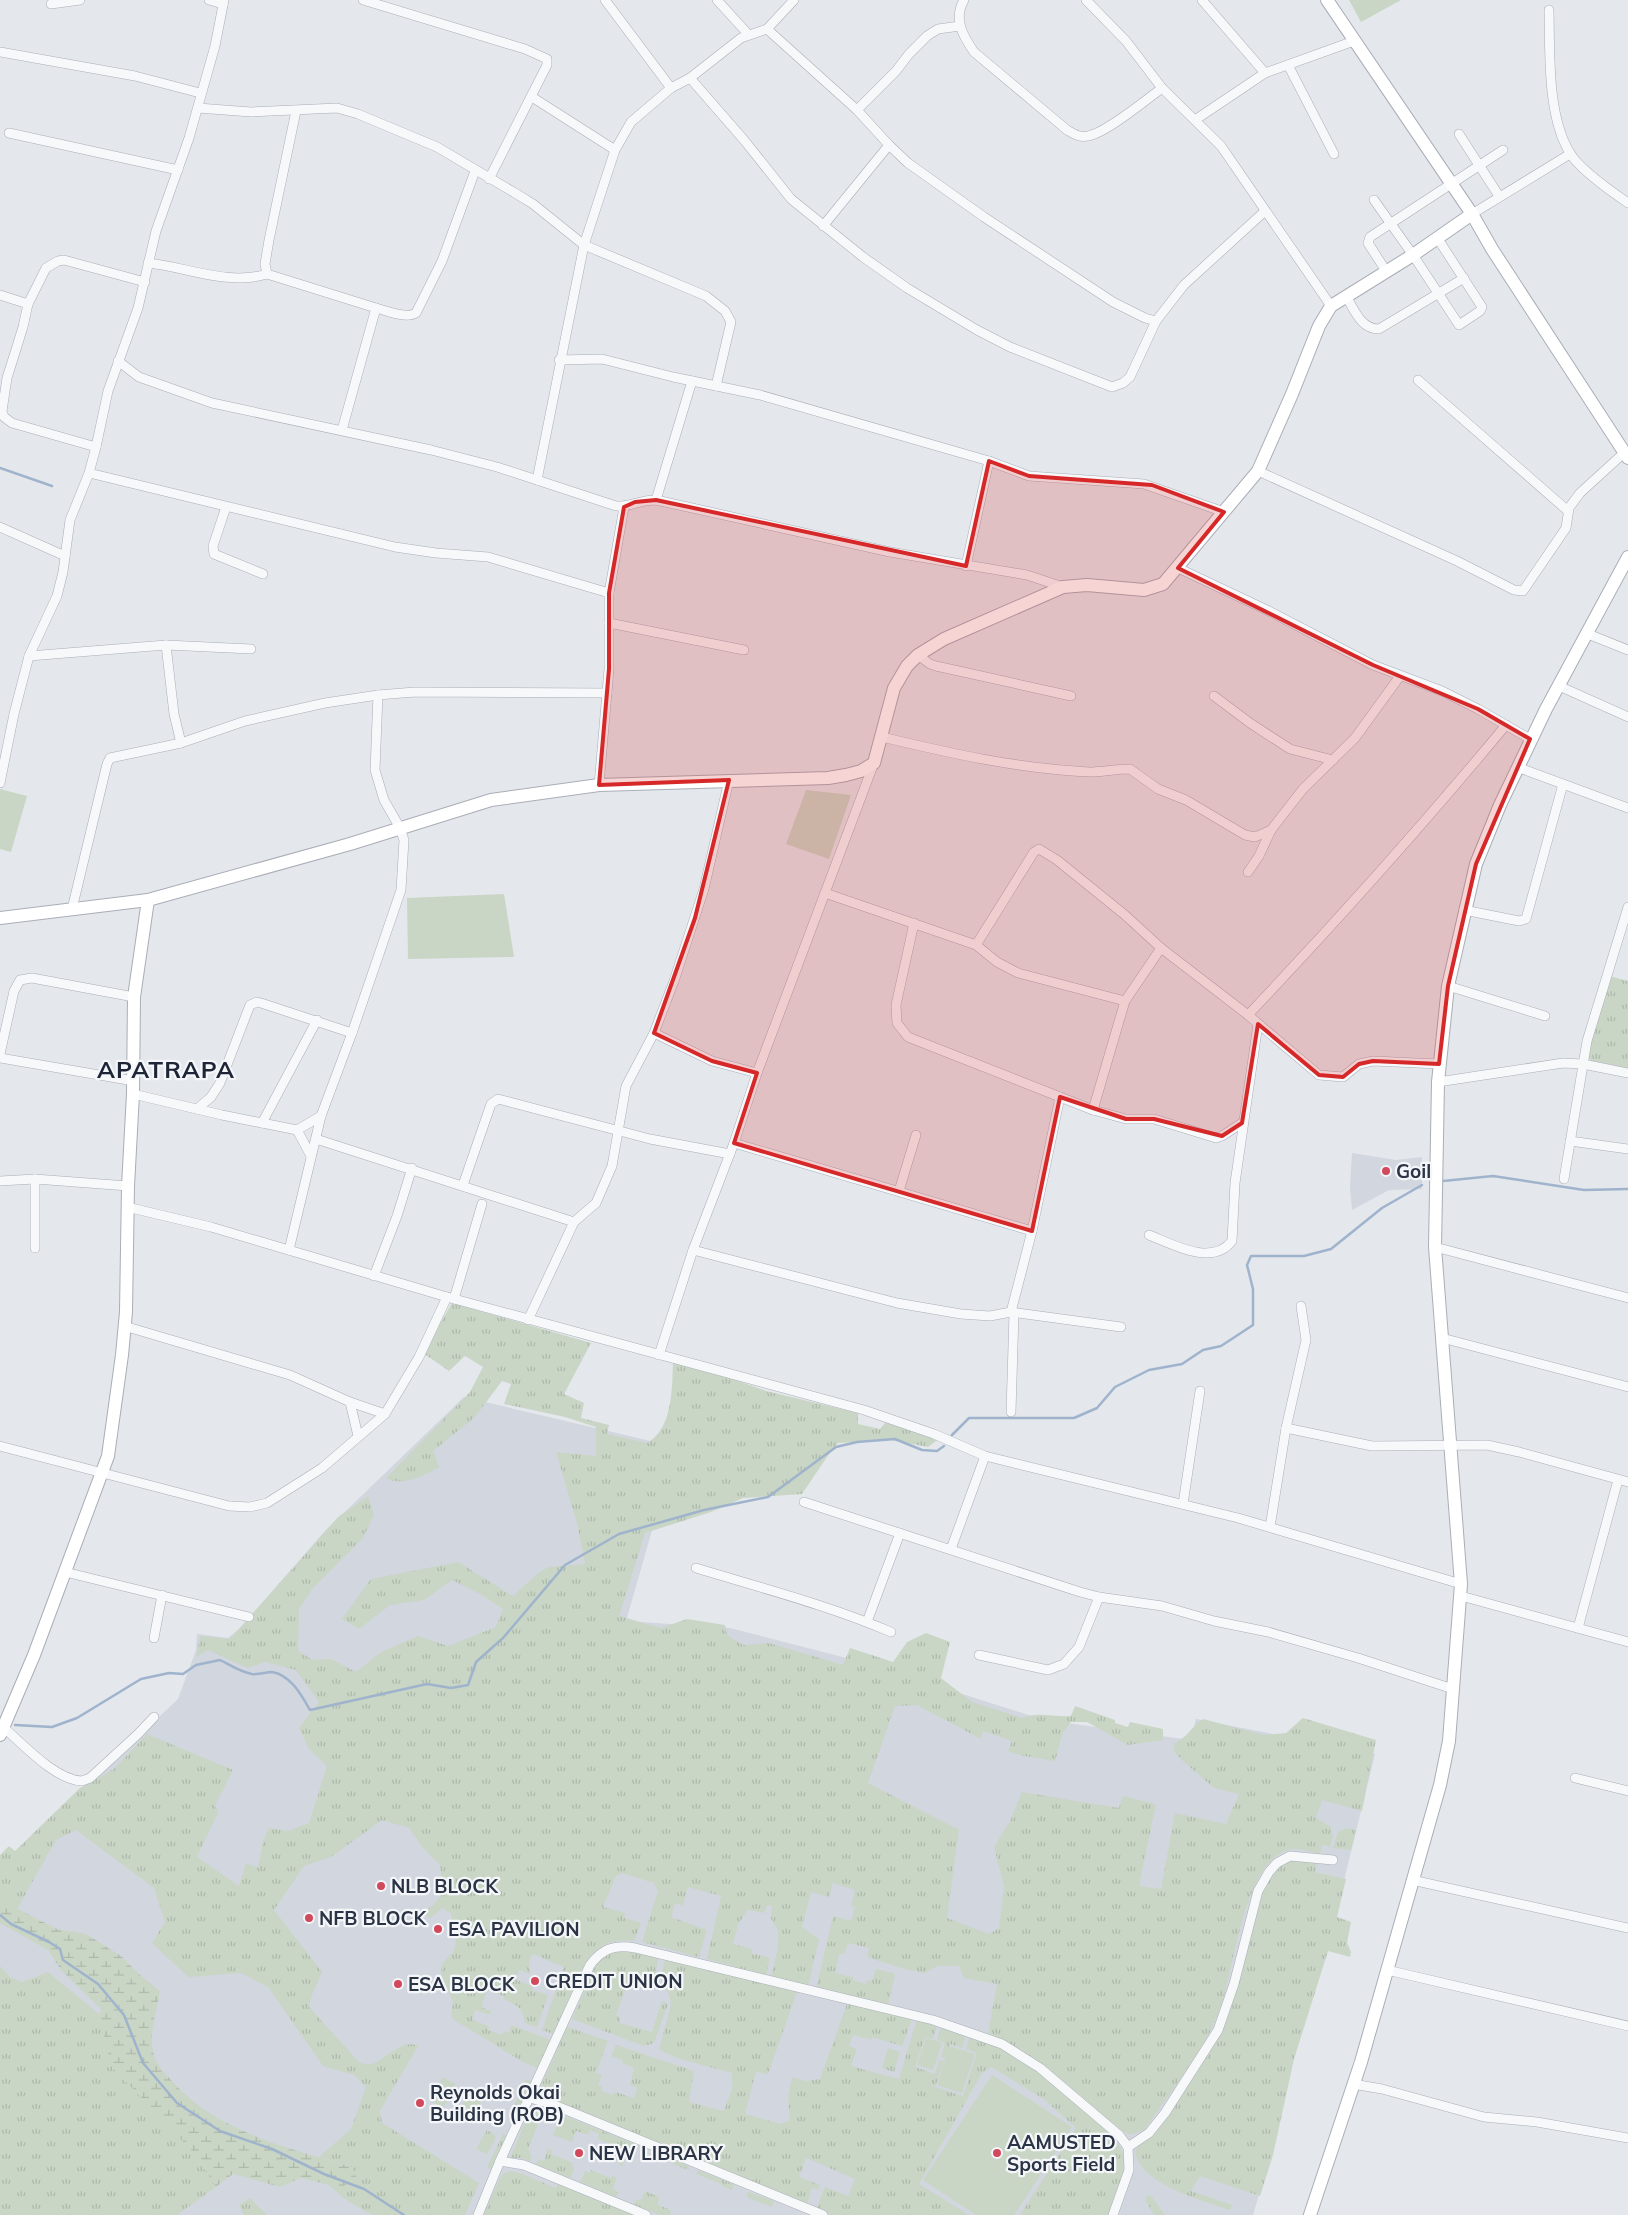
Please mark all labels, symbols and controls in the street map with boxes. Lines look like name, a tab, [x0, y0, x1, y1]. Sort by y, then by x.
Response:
district label: APATRAPA	[97, 1054, 235, 1084]
place label: Goil	[1396, 1159, 1431, 1183]
marker: Goil	[1380, 1165, 1392, 1177]
place label: NLB BLOCK	[391, 1874, 499, 1898]
marker: NLB BLOCK	[375, 1880, 387, 1892]
place label: NFB BLOCK	[319, 1906, 428, 1930]
marker: NFB BLOCK	[303, 1912, 315, 1924]
place label: ESA PAVILION	[448, 1917, 580, 1941]
marker: ESA PAVILION	[432, 1923, 444, 1935]
place label: CREDIT UNION	[545, 1969, 683, 1993]
place label: ESA BLOCK	[408, 1972, 516, 1996]
marker: CREDIT UNION	[529, 1975, 541, 1987]
marker: ESA BLOCK	[392, 1978, 404, 1990]
place label: Reynolds Okai Building (ROB)	[430, 2080, 564, 2126]
marker: Reynolds Okai Building (ROB)	[414, 2097, 426, 2109]
place label: AAMUSTED Sports Field	[1007, 2130, 1116, 2176]
place label: NEW LIBRARY	[589, 2141, 724, 2165]
marker: NEW LIBRARY	[573, 2147, 585, 2159]
marker: AAMUSTED Sports Field	[991, 2147, 1003, 2159]

